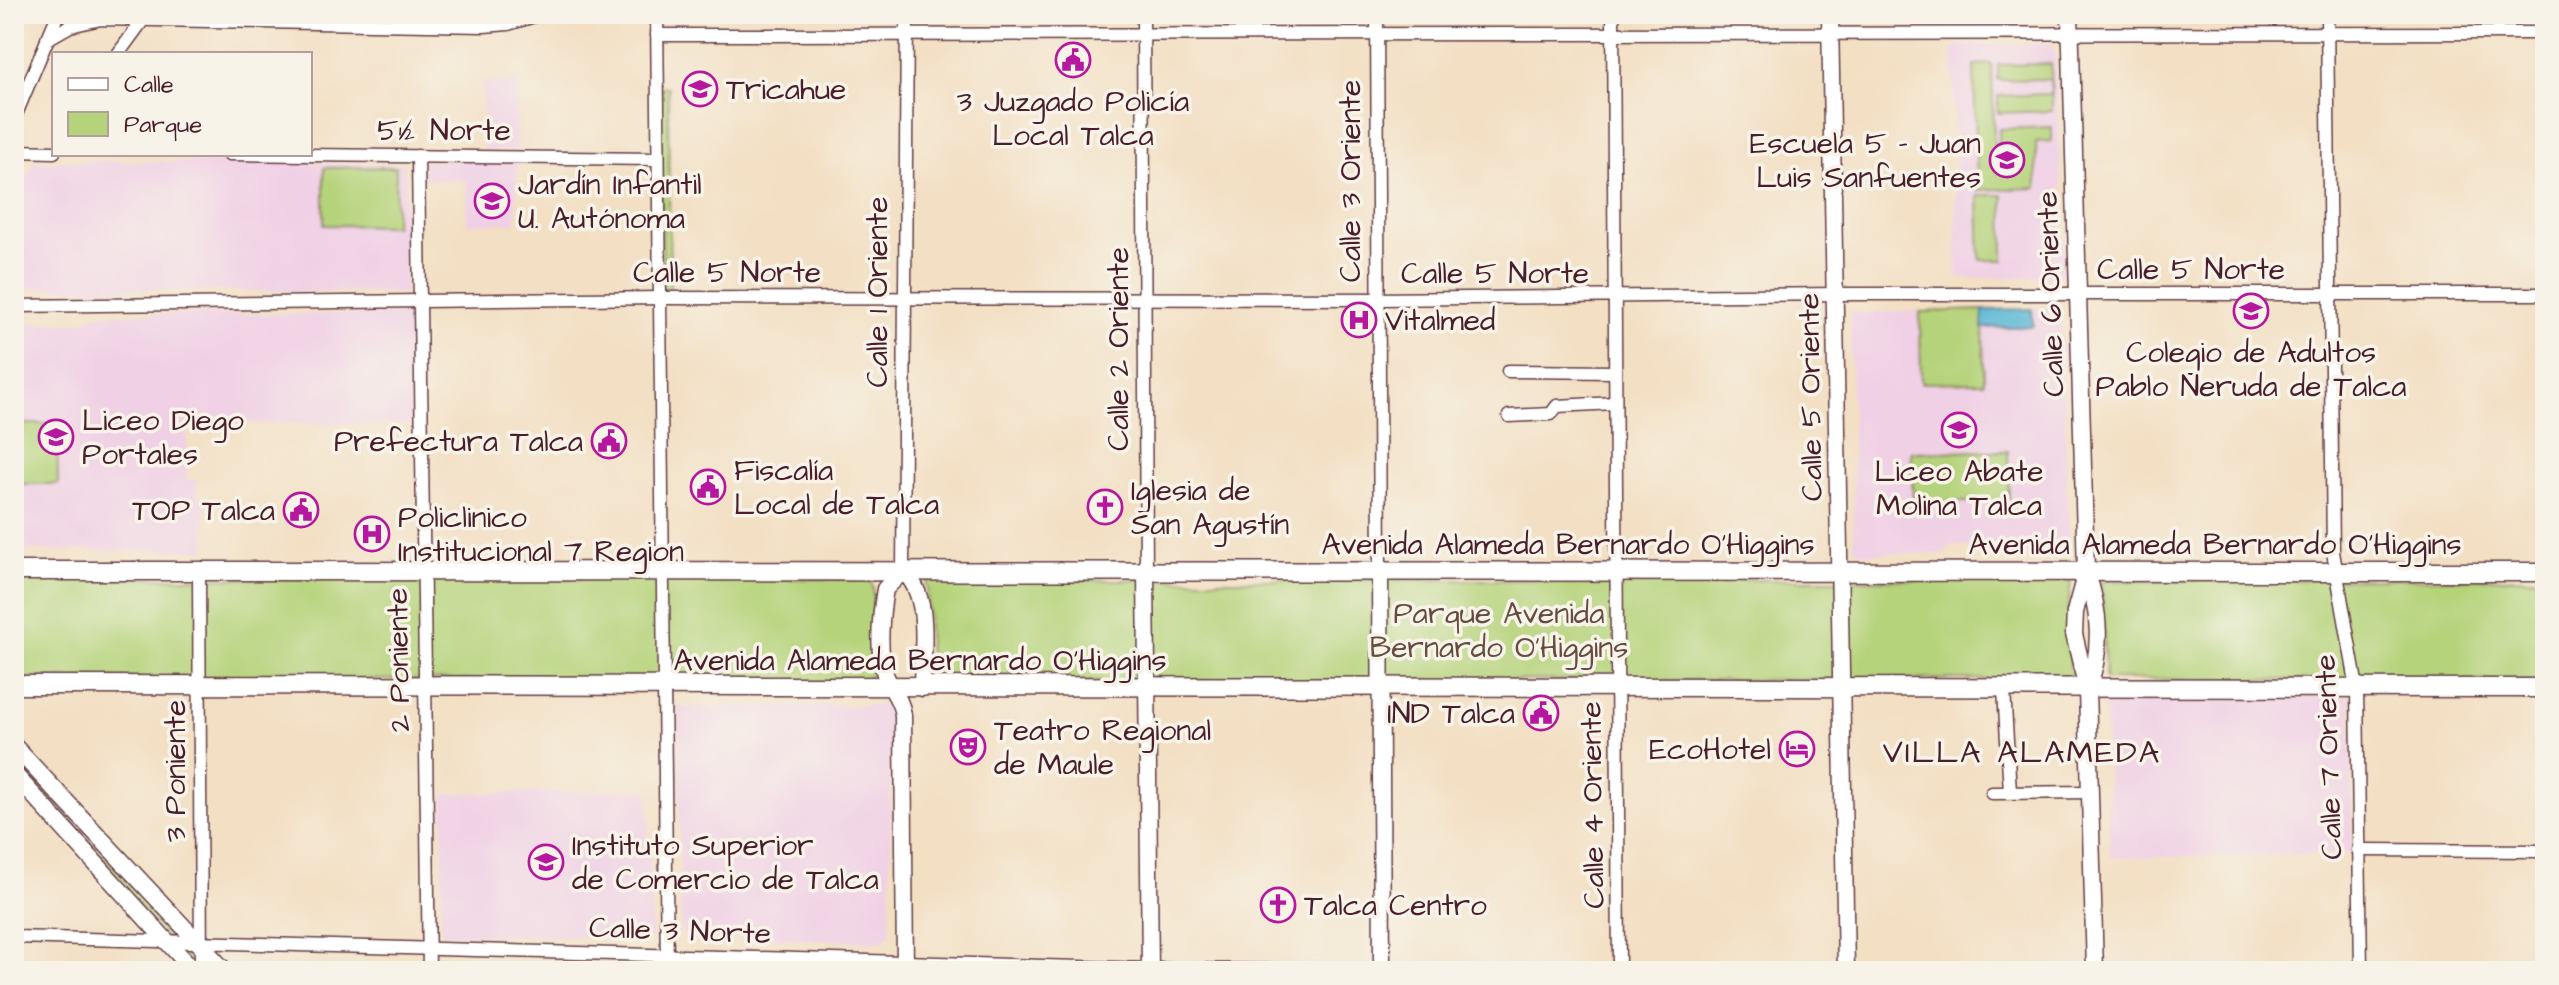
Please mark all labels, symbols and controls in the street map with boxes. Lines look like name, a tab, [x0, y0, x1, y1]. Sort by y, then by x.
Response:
public building icon: 3 Juzgado Policía Local Talca	[1054, 41, 1092, 79]
legend	[52, 52, 312, 156]
text: Calle	[124, 68, 174, 102]
place label: Tricahue	[726, 69, 846, 111]
school or university icon: Tricahue	[681, 70, 719, 108]
street label: Calle 3 Oriente	[1330, 80, 1372, 282]
place label: 3 Juzgado Policía Local Talca	[957, 81, 1189, 157]
text: Parque	[124, 108, 202, 142]
street label: 5½ Norte	[377, 110, 511, 152]
place label: Escuela 5 - Juan Luis Sanfuentes	[1750, 123, 1981, 199]
school or university icon: Escuela 5 - Juan Luis Sanfuentes	[1988, 141, 2026, 179]
place label: Jardín Infantil U. Autónoma	[518, 164, 702, 240]
school or university icon: Jardín Infantil U. Autónoma	[473, 182, 511, 220]
street label: Calle 6 Oriente	[2026, 190, 2076, 398]
street label: Calle 1 Oriente	[857, 197, 899, 387]
street label: Calle 2 Oriente	[1098, 247, 1140, 451]
street label: Calle 5 Norte	[2097, 249, 2285, 291]
street label: Calle 5 Norte	[633, 252, 821, 294]
street label: Calle 5 Norte	[1401, 253, 1589, 295]
school or university icon: Colegio de Adultos Pablo Neruda de Talca	[2232, 292, 2270, 330]
street label: Calle 5 Oriente	[1788, 293, 1834, 501]
place label: Vitalmed	[1385, 300, 1495, 342]
hospital icon: Vitalmed	[1340, 301, 1378, 339]
place label: Colegio de Adultos Pablo Neruda de Talca	[2096, 332, 2406, 408]
place label: Liceo Diego Portales	[82, 400, 244, 476]
school or university icon: Liceo Abate Molina Talca	[1940, 411, 1978, 449]
school or university icon: Liceo Diego Portales	[37, 418, 75, 456]
place label: Prefectura Talca	[334, 421, 583, 463]
public building icon: Prefectura Talca	[590, 422, 628, 460]
place label: Fiscalía Local de Talca	[734, 450, 939, 526]
place label: Liceo Abate Molina Talca	[1874, 451, 2044, 527]
public building icon: Fiscalía Local de Talca	[689, 468, 727, 506]
place label: Iglesia de San Agustín	[1131, 470, 1289, 547]
church icon: Iglesia de San Agustín	[1086, 488, 1124, 526]
place label: TOP Talca	[132, 490, 275, 532]
public building icon: TOP Talca	[282, 491, 320, 529]
place label: Policlinico Institucional 7 Region	[398, 497, 684, 574]
hospital icon: Policlinico Institucional 7 Region	[353, 515, 391, 553]
street label: Avenida Alameda Bernardo O'Higgins	[1321, 524, 1815, 567]
street label: Avenida Alameda Bernardo O'Higgins	[1968, 524, 2462, 567]
street label: 2 Poniente	[377, 587, 421, 733]
park label: Parque Avenida Bernardo O'Higgins	[1370, 593, 1628, 670]
street label: Avenida Alameda Bernardo O'Higgins	[673, 640, 1167, 683]
street label: Calle 7 Oriente	[2304, 654, 2354, 860]
place label: IND Talca	[1387, 693, 1515, 735]
public building icon: IND Talca	[1522, 694, 1560, 732]
street label: 3 Poniente	[155, 700, 197, 842]
street label: Calle 4 Oriente	[1570, 701, 1616, 909]
place label: Teatro Regional de Maule	[994, 710, 1211, 786]
theatre icon: Teatro Regional de Maule	[949, 728, 987, 766]
place label: EcoHotel	[1649, 729, 1771, 771]
hotel icon: EcoHotel	[1778, 730, 1816, 768]
district label: VILLA ALAMEDA	[1883, 730, 2161, 775]
place label: Instituto Superior de Comercio de Talca	[572, 825, 879, 901]
school or university icon: Instituto Superior de Comercio de Talca	[527, 843, 565, 881]
place label: Talca Centro	[1304, 885, 1487, 927]
church icon: Talca Centro	[1259, 886, 1297, 924]
street label: Calle 3 Norte	[588, 907, 772, 955]

